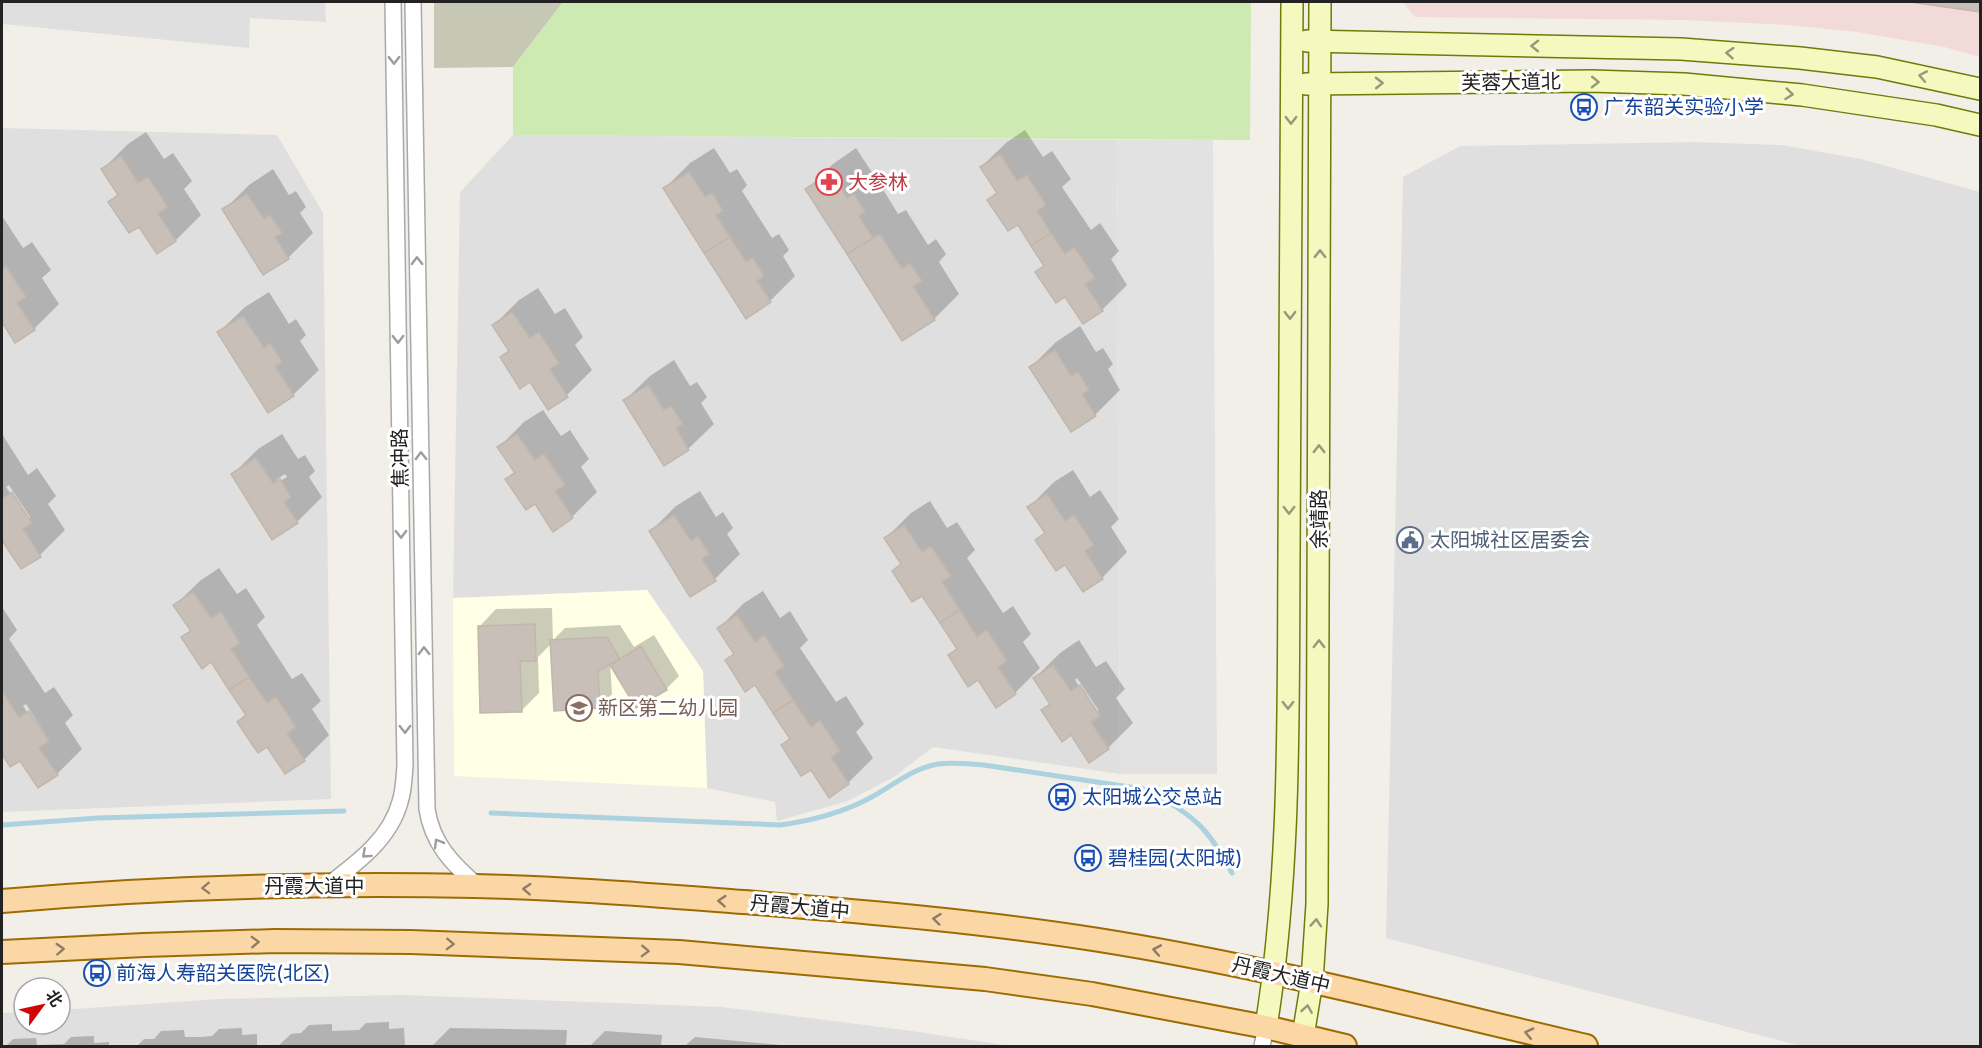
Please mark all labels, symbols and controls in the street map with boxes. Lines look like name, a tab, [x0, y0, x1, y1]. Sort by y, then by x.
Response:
one-way arrow	[1531, 40, 1540, 52]
one-way arrow	[1725, 47, 1735, 60]
one-way arrow	[387, 55, 400, 64]
street label: 芙蓉大道北	[1461, 69, 1561, 95]
one-way arrow	[1919, 70, 1929, 83]
one-way arrow	[1590, 75, 1599, 88]
one-way arrow	[1374, 77, 1383, 89]
one-way arrow	[1785, 87, 1794, 100]
bus stop icon: 广东韶关实验小学	[1569, 92, 1599, 122]
place label: 广东韶关实验小学	[1604, 95, 1764, 119]
one-way arrow	[1284, 115, 1297, 124]
pharmacy icon: 大参林	[814, 167, 844, 197]
place label: 大参林	[848, 170, 908, 194]
one-way arrow	[1314, 249, 1326, 258]
one-way arrow	[411, 256, 423, 265]
one-way arrow	[1284, 310, 1296, 319]
one-way arrow	[392, 334, 404, 343]
street label: 焦冲路	[387, 428, 413, 488]
one-way arrow	[1313, 444, 1325, 453]
one-way arrow	[414, 451, 427, 460]
street label: 余靖路	[1307, 489, 1331, 549]
one-way arrow	[1283, 505, 1295, 514]
public building icon: 太阳城社区居委会	[1395, 525, 1425, 555]
place label: 太阳城社区居委会	[1430, 528, 1590, 552]
one-way arrow	[395, 529, 408, 538]
one-way arrow	[1312, 639, 1325, 648]
one-way arrow	[418, 646, 430, 655]
school or university icon: 新区第二幼儿园	[564, 693, 594, 723]
place label: 新区第二幼儿园	[598, 696, 738, 720]
one-way arrow	[1282, 700, 1294, 709]
one-way arrow	[399, 724, 411, 733]
bus stop icon: 太阳城公交总站	[1047, 782, 1077, 812]
place label: 太阳城公交总站	[1082, 785, 1222, 809]
one-way arrow	[434, 839, 446, 849]
bus stop icon: 碧桂园(太阳城)	[1073, 843, 1103, 873]
place label: 碧桂园(太阳城)	[1108, 846, 1243, 870]
one-way arrow	[362, 847, 372, 858]
street label: 丹霞大道中	[264, 874, 364, 898]
one-way arrow	[202, 882, 211, 895]
one-way arrow	[522, 882, 531, 895]
street label: 丹霞大道中	[749, 891, 851, 923]
one-way arrow	[717, 895, 726, 908]
one-way arrow	[932, 913, 941, 926]
one-way arrow	[1309, 918, 1322, 927]
one-way arrow	[250, 936, 259, 948]
one-way arrow	[445, 937, 454, 950]
one-way arrow	[55, 942, 64, 955]
one-way arrow	[1153, 944, 1163, 957]
one-way arrow	[640, 945, 649, 957]
street label: 丹霞大道中	[1230, 952, 1332, 998]
bus stop icon: 前海人寿韶关医院(北区)	[82, 958, 112, 988]
place label: 前海人寿韶关医院(北区)	[116, 961, 331, 985]
north arrow	[12, 976, 72, 1036]
text: 北	[42, 986, 67, 1010]
one-way arrow	[1301, 1004, 1313, 1013]
one-way arrow	[1524, 1027, 1534, 1040]

